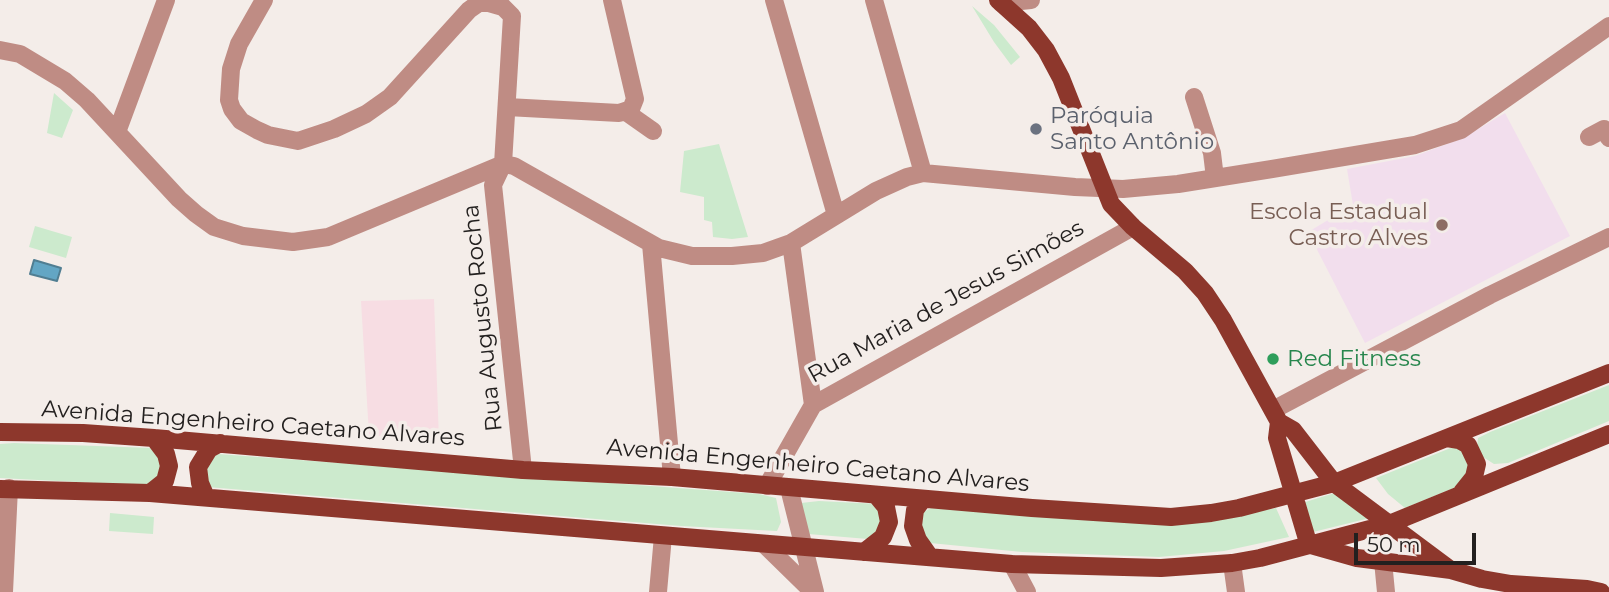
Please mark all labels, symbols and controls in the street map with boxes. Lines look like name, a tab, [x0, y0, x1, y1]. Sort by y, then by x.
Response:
place label: Paróquia Santo Antônio	[1050, 102, 1214, 156]
marker: Paróquia Santo Antônio	[1028, 121, 1044, 137]
place label: Escola Estadual Castro Alves	[1249, 198, 1428, 252]
street label: Rua Augusto Rocha	[457, 203, 509, 433]
street label: Rua Maria de Jesus Simões	[803, 215, 1089, 389]
marker: Escola Estadual Castro Alves	[1434, 217, 1450, 233]
place label: Red Fitness	[1287, 345, 1421, 373]
marker: Red Fitness	[1265, 351, 1281, 367]
street label: Avenida Engenheiro Caetano Alvares	[40, 395, 466, 453]
street label: Avenida Engenheiro Caetano Alvares	[605, 434, 1031, 498]
scale bar	[1357, 518, 1480, 562]
text: 50 m	[1367, 532, 1421, 557]

